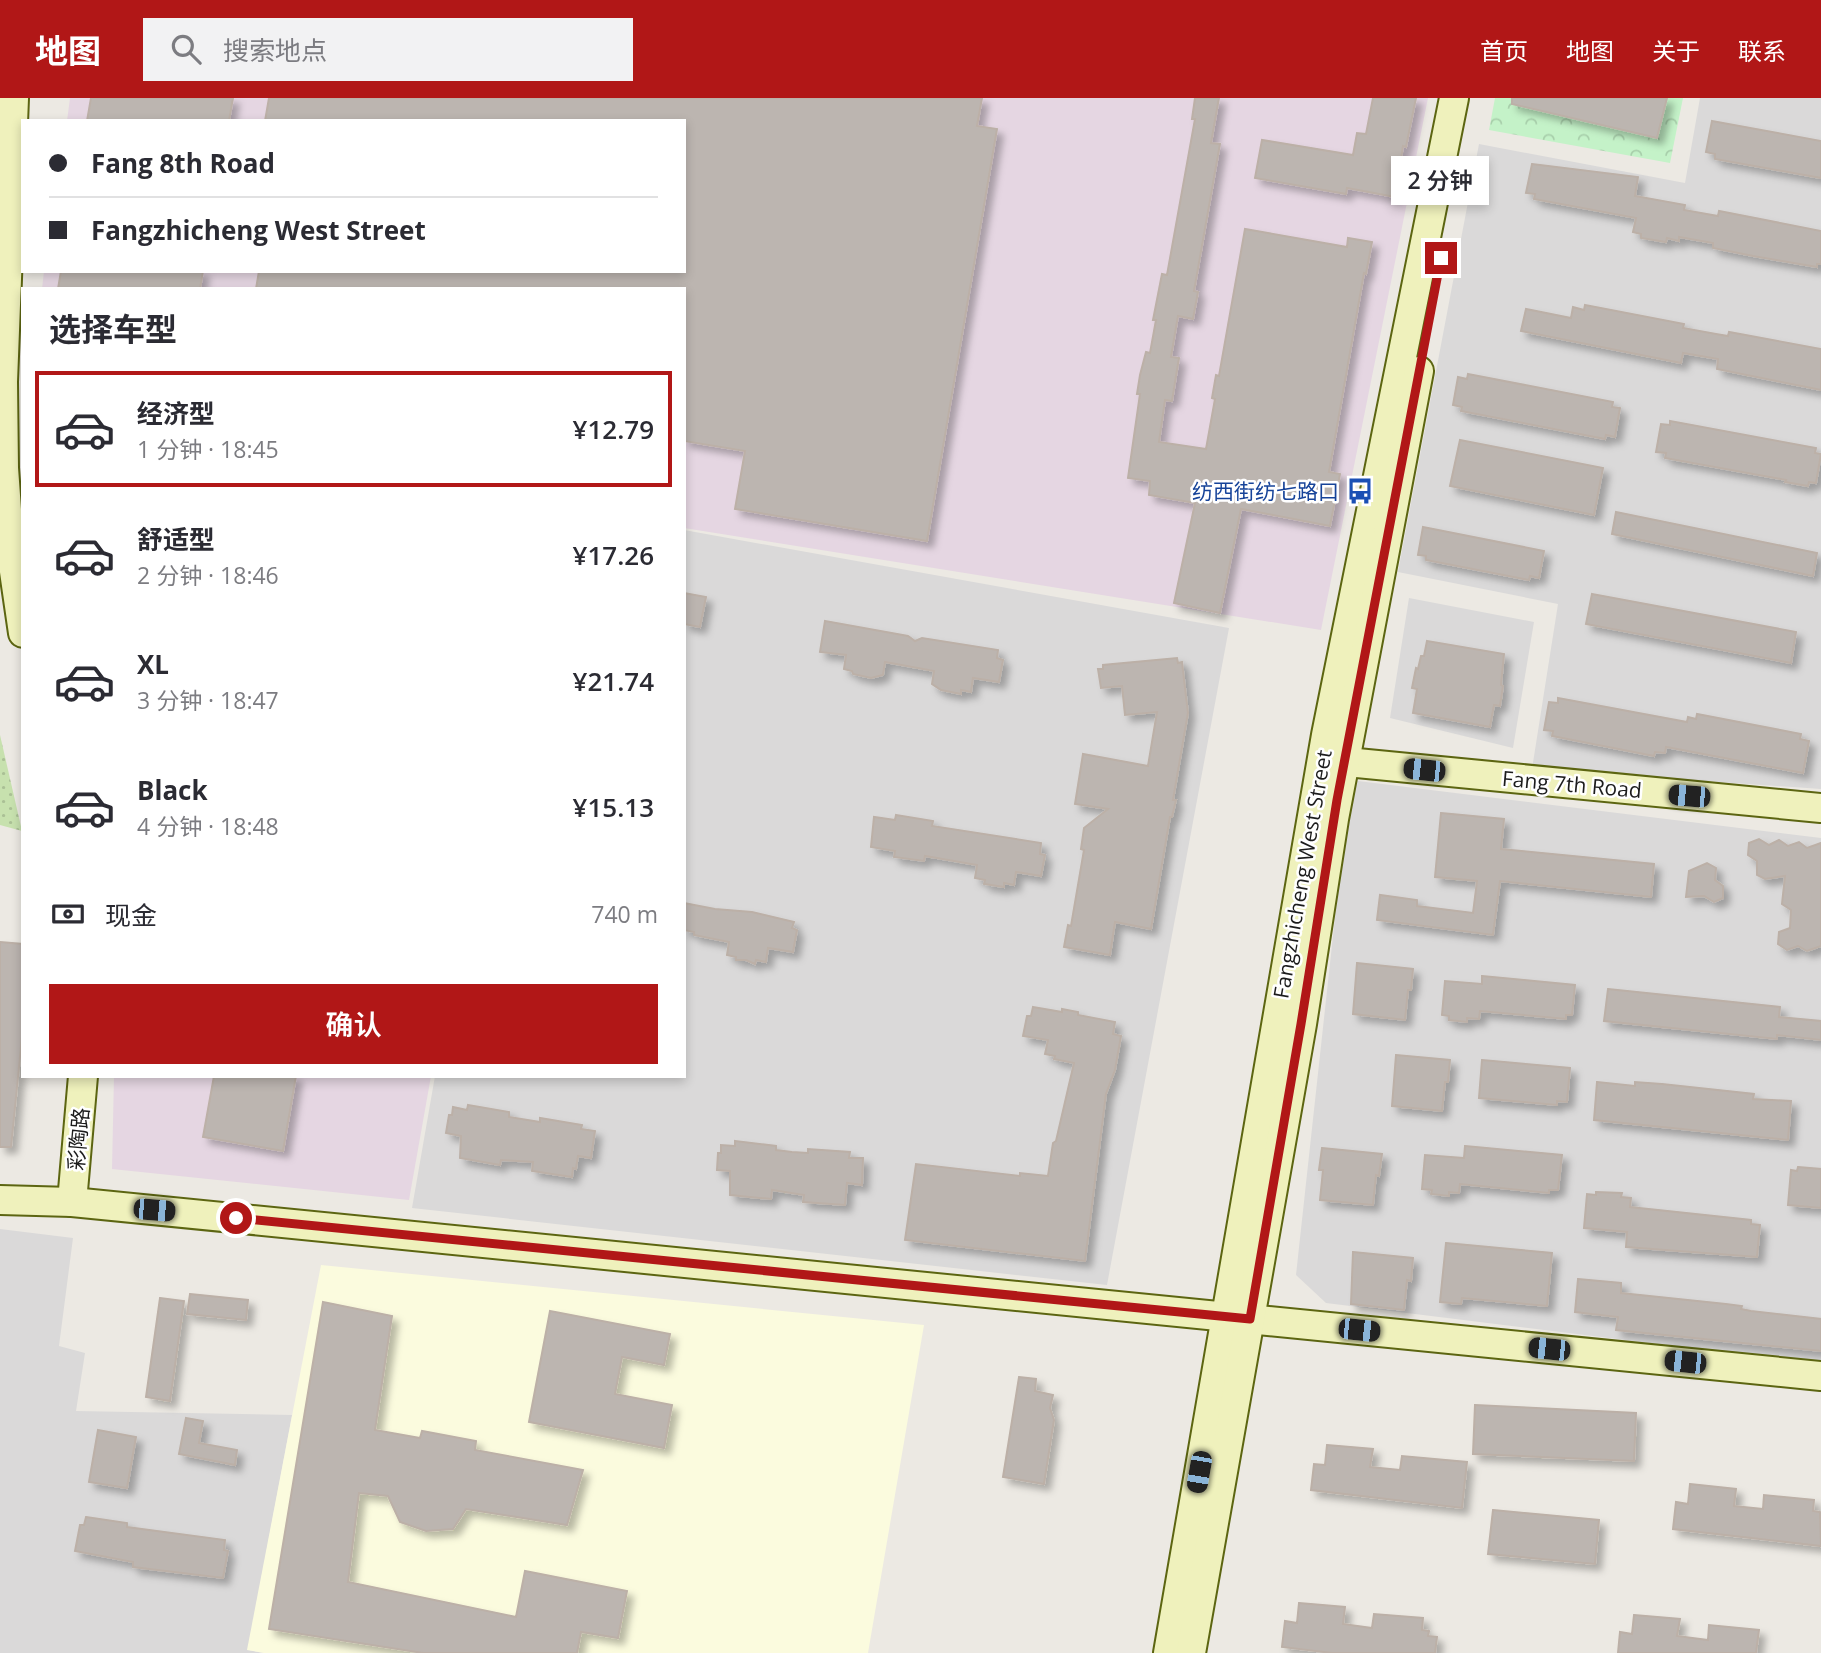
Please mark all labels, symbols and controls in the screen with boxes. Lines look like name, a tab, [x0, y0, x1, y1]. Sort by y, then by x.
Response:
search box	[143, 18, 633, 81]
text: 地图	[35, 28, 101, 73]
icon: search	[167, 30, 205, 68]
text: 搜索地点	[223, 32, 327, 68]
text: 首页	[1480, 34, 1528, 67]
text: 地图	[1566, 34, 1614, 67]
text: 关于	[1652, 34, 1700, 67]
text: 联系	[1738, 34, 1786, 67]
text: Fang 8th Road	[91, 145, 275, 181]
callout: 2 分钟	[1392, 156, 1490, 206]
text: 2 分钟	[1407, 164, 1473, 196]
text: Fangzhicheng West Street	[91, 212, 426, 248]
route end	[1425, 242, 1457, 274]
text: 选择车型	[49, 307, 177, 350]
text: 经济型	[137, 395, 215, 431]
icon: car	[53, 398, 116, 461]
text: ¥12.79	[573, 411, 654, 447]
text: 1 分钟 · 18:45	[137, 433, 279, 465]
bus stop icon: 纺西街纺七路口	[1345, 476, 1375, 506]
place label: 纺西街纺七路口	[1192, 477, 1339, 505]
text: 舒适型	[137, 521, 215, 557]
icon: car	[53, 524, 116, 587]
text: ¥17.26	[573, 537, 654, 573]
text: 2 分钟 · 18:46	[137, 559, 279, 591]
text: XL	[137, 646, 169, 682]
icon: car	[53, 650, 116, 713]
text: ¥21.74	[573, 663, 654, 699]
text: 3 分钟 · 18:47	[137, 684, 279, 716]
street label: Fangzhicheng West Street	[1266, 747, 1338, 1001]
car	[1403, 757, 1446, 783]
street label: Fang 7th Road	[1501, 764, 1643, 804]
text: Black	[137, 772, 208, 808]
icon: car	[53, 776, 116, 839]
car	[1668, 784, 1711, 808]
text: ¥15.13	[573, 789, 654, 825]
text: 4 分钟 · 18:48	[137, 810, 279, 842]
icon: cash	[49, 895, 87, 933]
text: 现金	[105, 897, 157, 933]
text: 740 m	[591, 898, 658, 930]
button: 确认	[49, 984, 658, 1064]
street label: 彩陶路	[61, 1106, 95, 1172]
car	[133, 1198, 176, 1222]
route start	[220, 1202, 252, 1234]
car	[1338, 1317, 1381, 1343]
car	[1528, 1336, 1571, 1362]
car	[1664, 1349, 1707, 1375]
car	[1186, 1449, 1213, 1495]

